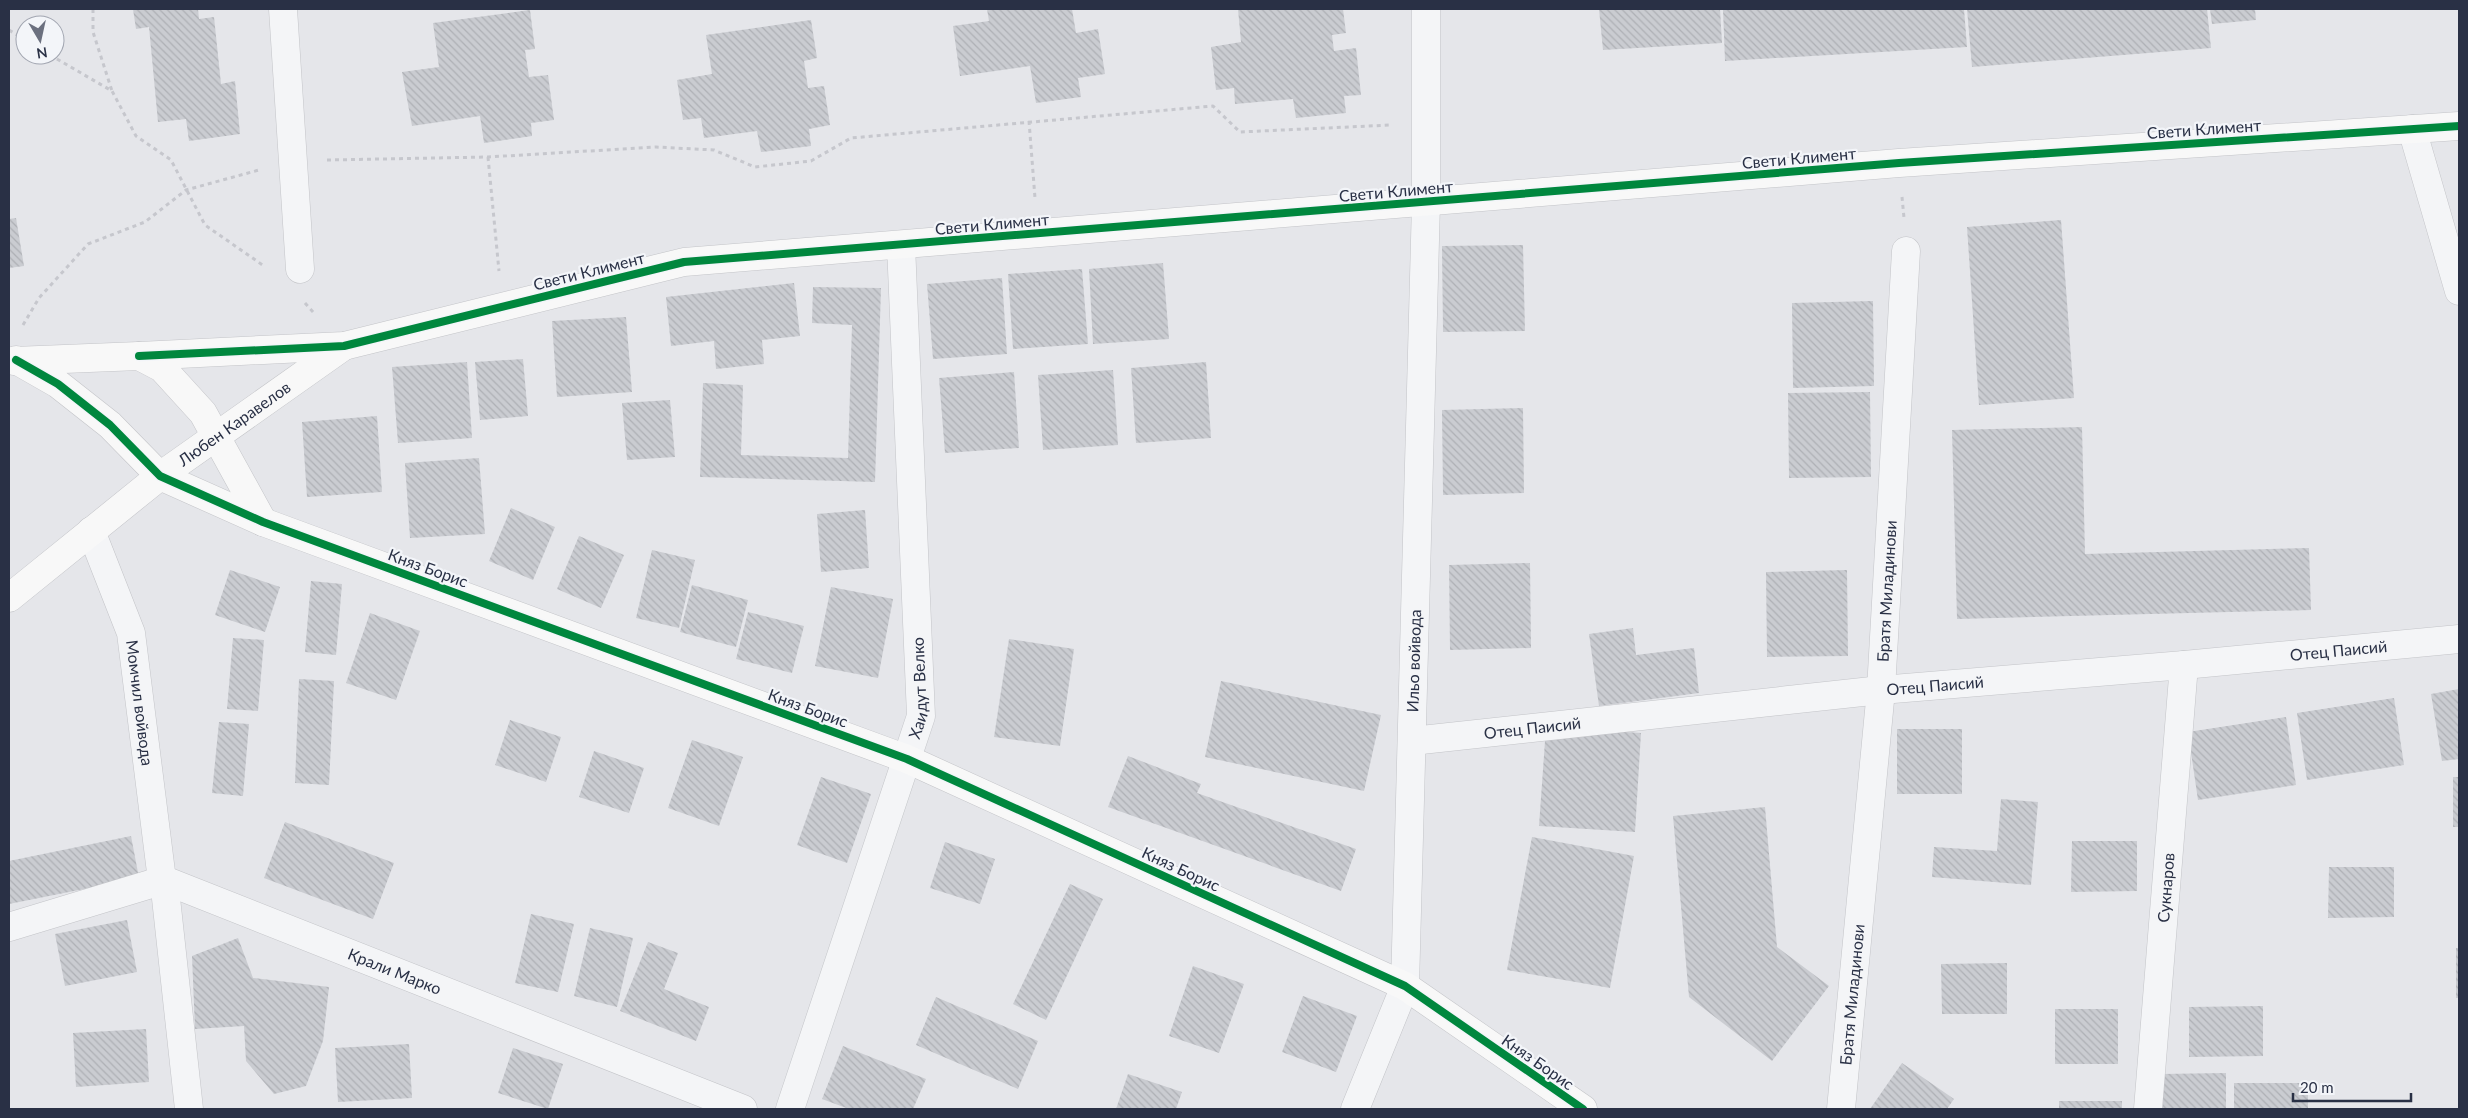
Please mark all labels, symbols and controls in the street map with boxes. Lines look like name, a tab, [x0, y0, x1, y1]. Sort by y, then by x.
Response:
north arrow	[15, 15, 65, 65]
text: N	[35, 44, 49, 63]
street label: Свети Климент	[2146, 115, 2262, 142]
street label: Свети Климент	[1741, 143, 1857, 172]
street label: Свети Климент	[1338, 176, 1454, 205]
street label: Свети Климент	[934, 209, 1050, 238]
street label: Свети Климент	[531, 247, 647, 294]
street label: Любен Каравелов	[173, 377, 294, 470]
street label: Братя Миладинови	[1873, 520, 1900, 662]
street label: Княз Борис	[386, 544, 471, 591]
street label: Ильо войвода	[1402, 609, 1424, 713]
street label: Отец Паисий	[2289, 636, 2388, 664]
street label: Хаидут Велко	[904, 637, 931, 741]
street label: Момчил войвода	[123, 639, 158, 767]
street label: Отец Паисий	[1886, 672, 1984, 699]
street label: Княз Борис	[766, 684, 851, 731]
street label: Отец Паисий	[1483, 713, 1582, 742]
street label: Княз Борис	[1139, 842, 1223, 895]
street label: Сукнаров	[2153, 852, 2178, 923]
street label: Братя Миладинови	[1835, 923, 1868, 1066]
street label: Крали Марко	[345, 944, 444, 998]
street label: Княз Борис	[1499, 1030, 1578, 1094]
scale bar	[2293, 1070, 2410, 1102]
text: 20 m	[2300, 1078, 2334, 1096]

